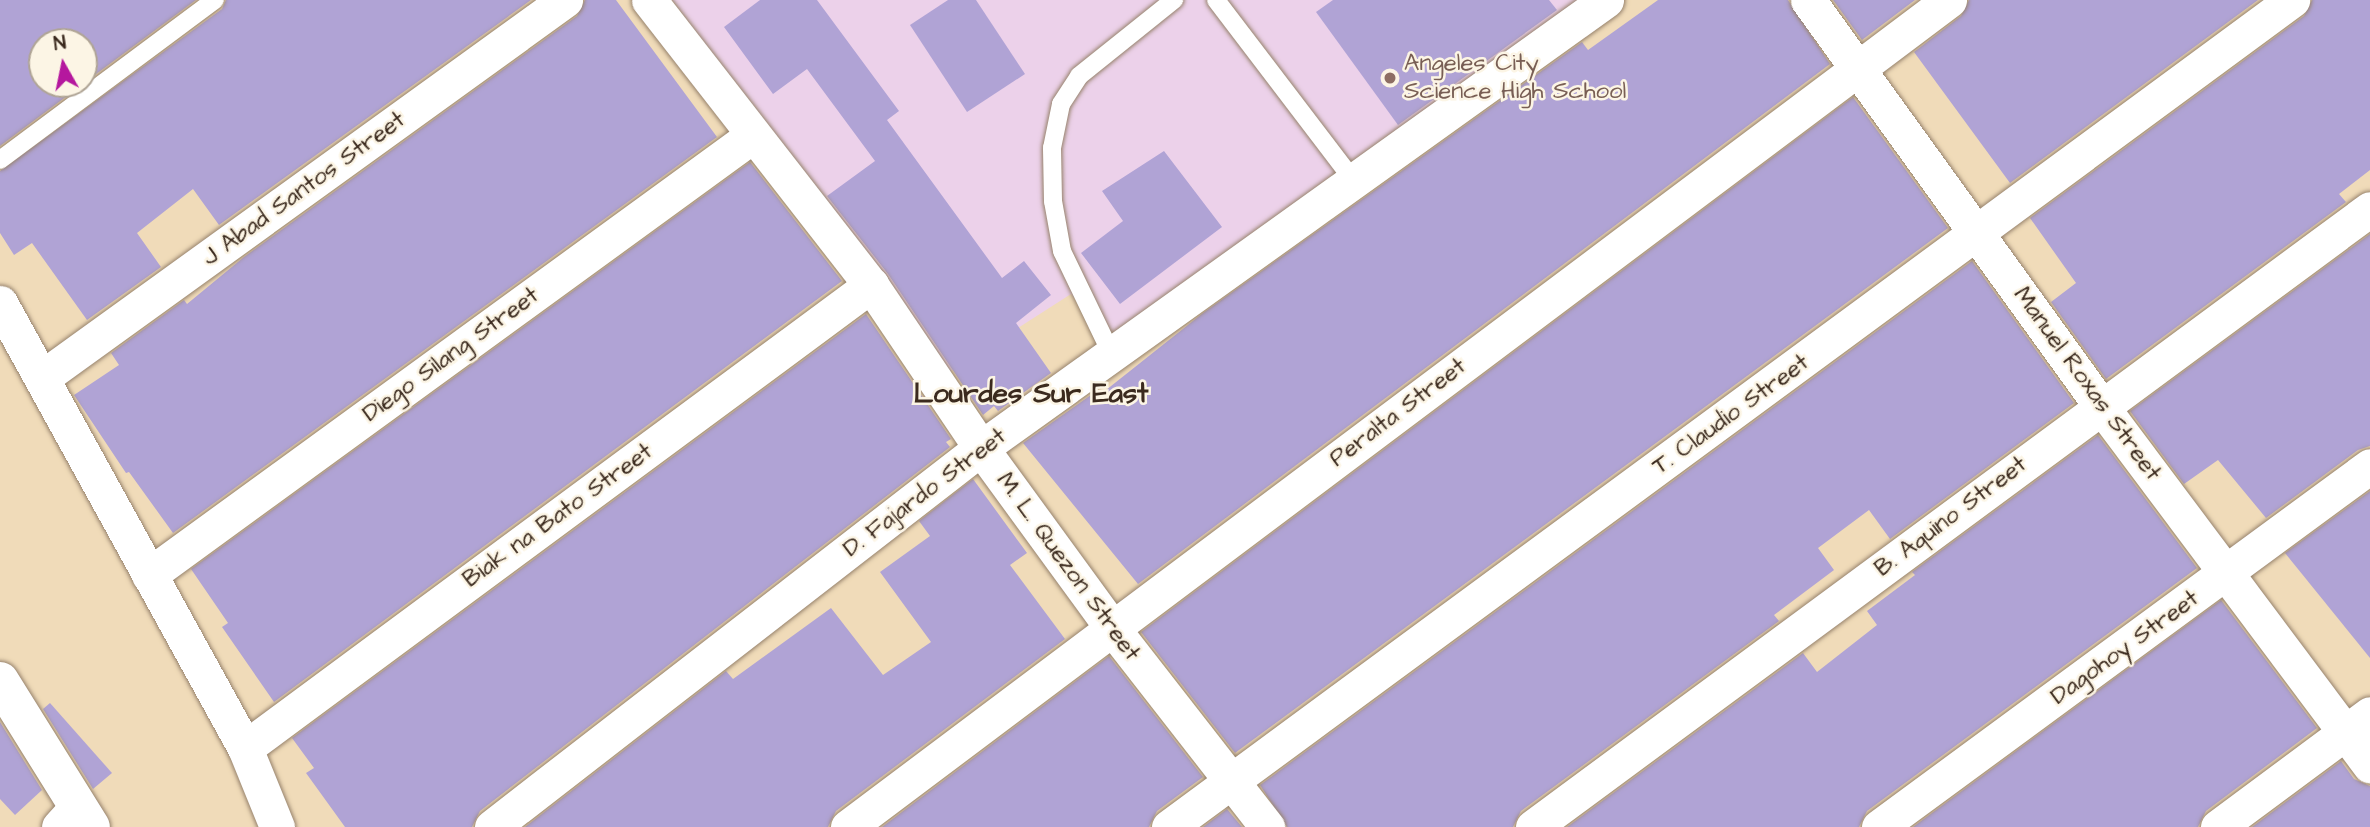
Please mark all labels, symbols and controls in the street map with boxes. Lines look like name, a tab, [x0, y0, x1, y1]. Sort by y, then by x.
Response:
north arrow	[28, 28, 98, 98]
text: N	[52, 29, 68, 58]
place label: Angeles City Science High School	[1404, 50, 1626, 106]
marker: Angeles City Science High School	[1382, 70, 1398, 86]
street label: J Abad Santos Street	[197, 106, 411, 272]
street label: Diego Silang Street	[357, 281, 545, 429]
street label: Manuel Roxas Street	[2007, 282, 2167, 486]
street label: T. Claudio Street	[1647, 349, 1815, 481]
street label: Peralta Street	[1324, 352, 1472, 474]
district label: Lourdes Sur East	[914, 377, 1148, 411]
street label: D. Fajardo Street	[838, 422, 1012, 564]
street label: Biak na Bato Street	[458, 438, 658, 594]
street label: B. Aquino Street	[1869, 451, 2033, 583]
street label: M. L. Quezon Street	[990, 467, 1146, 667]
street label: Dagohoy Street	[2045, 585, 2205, 711]

